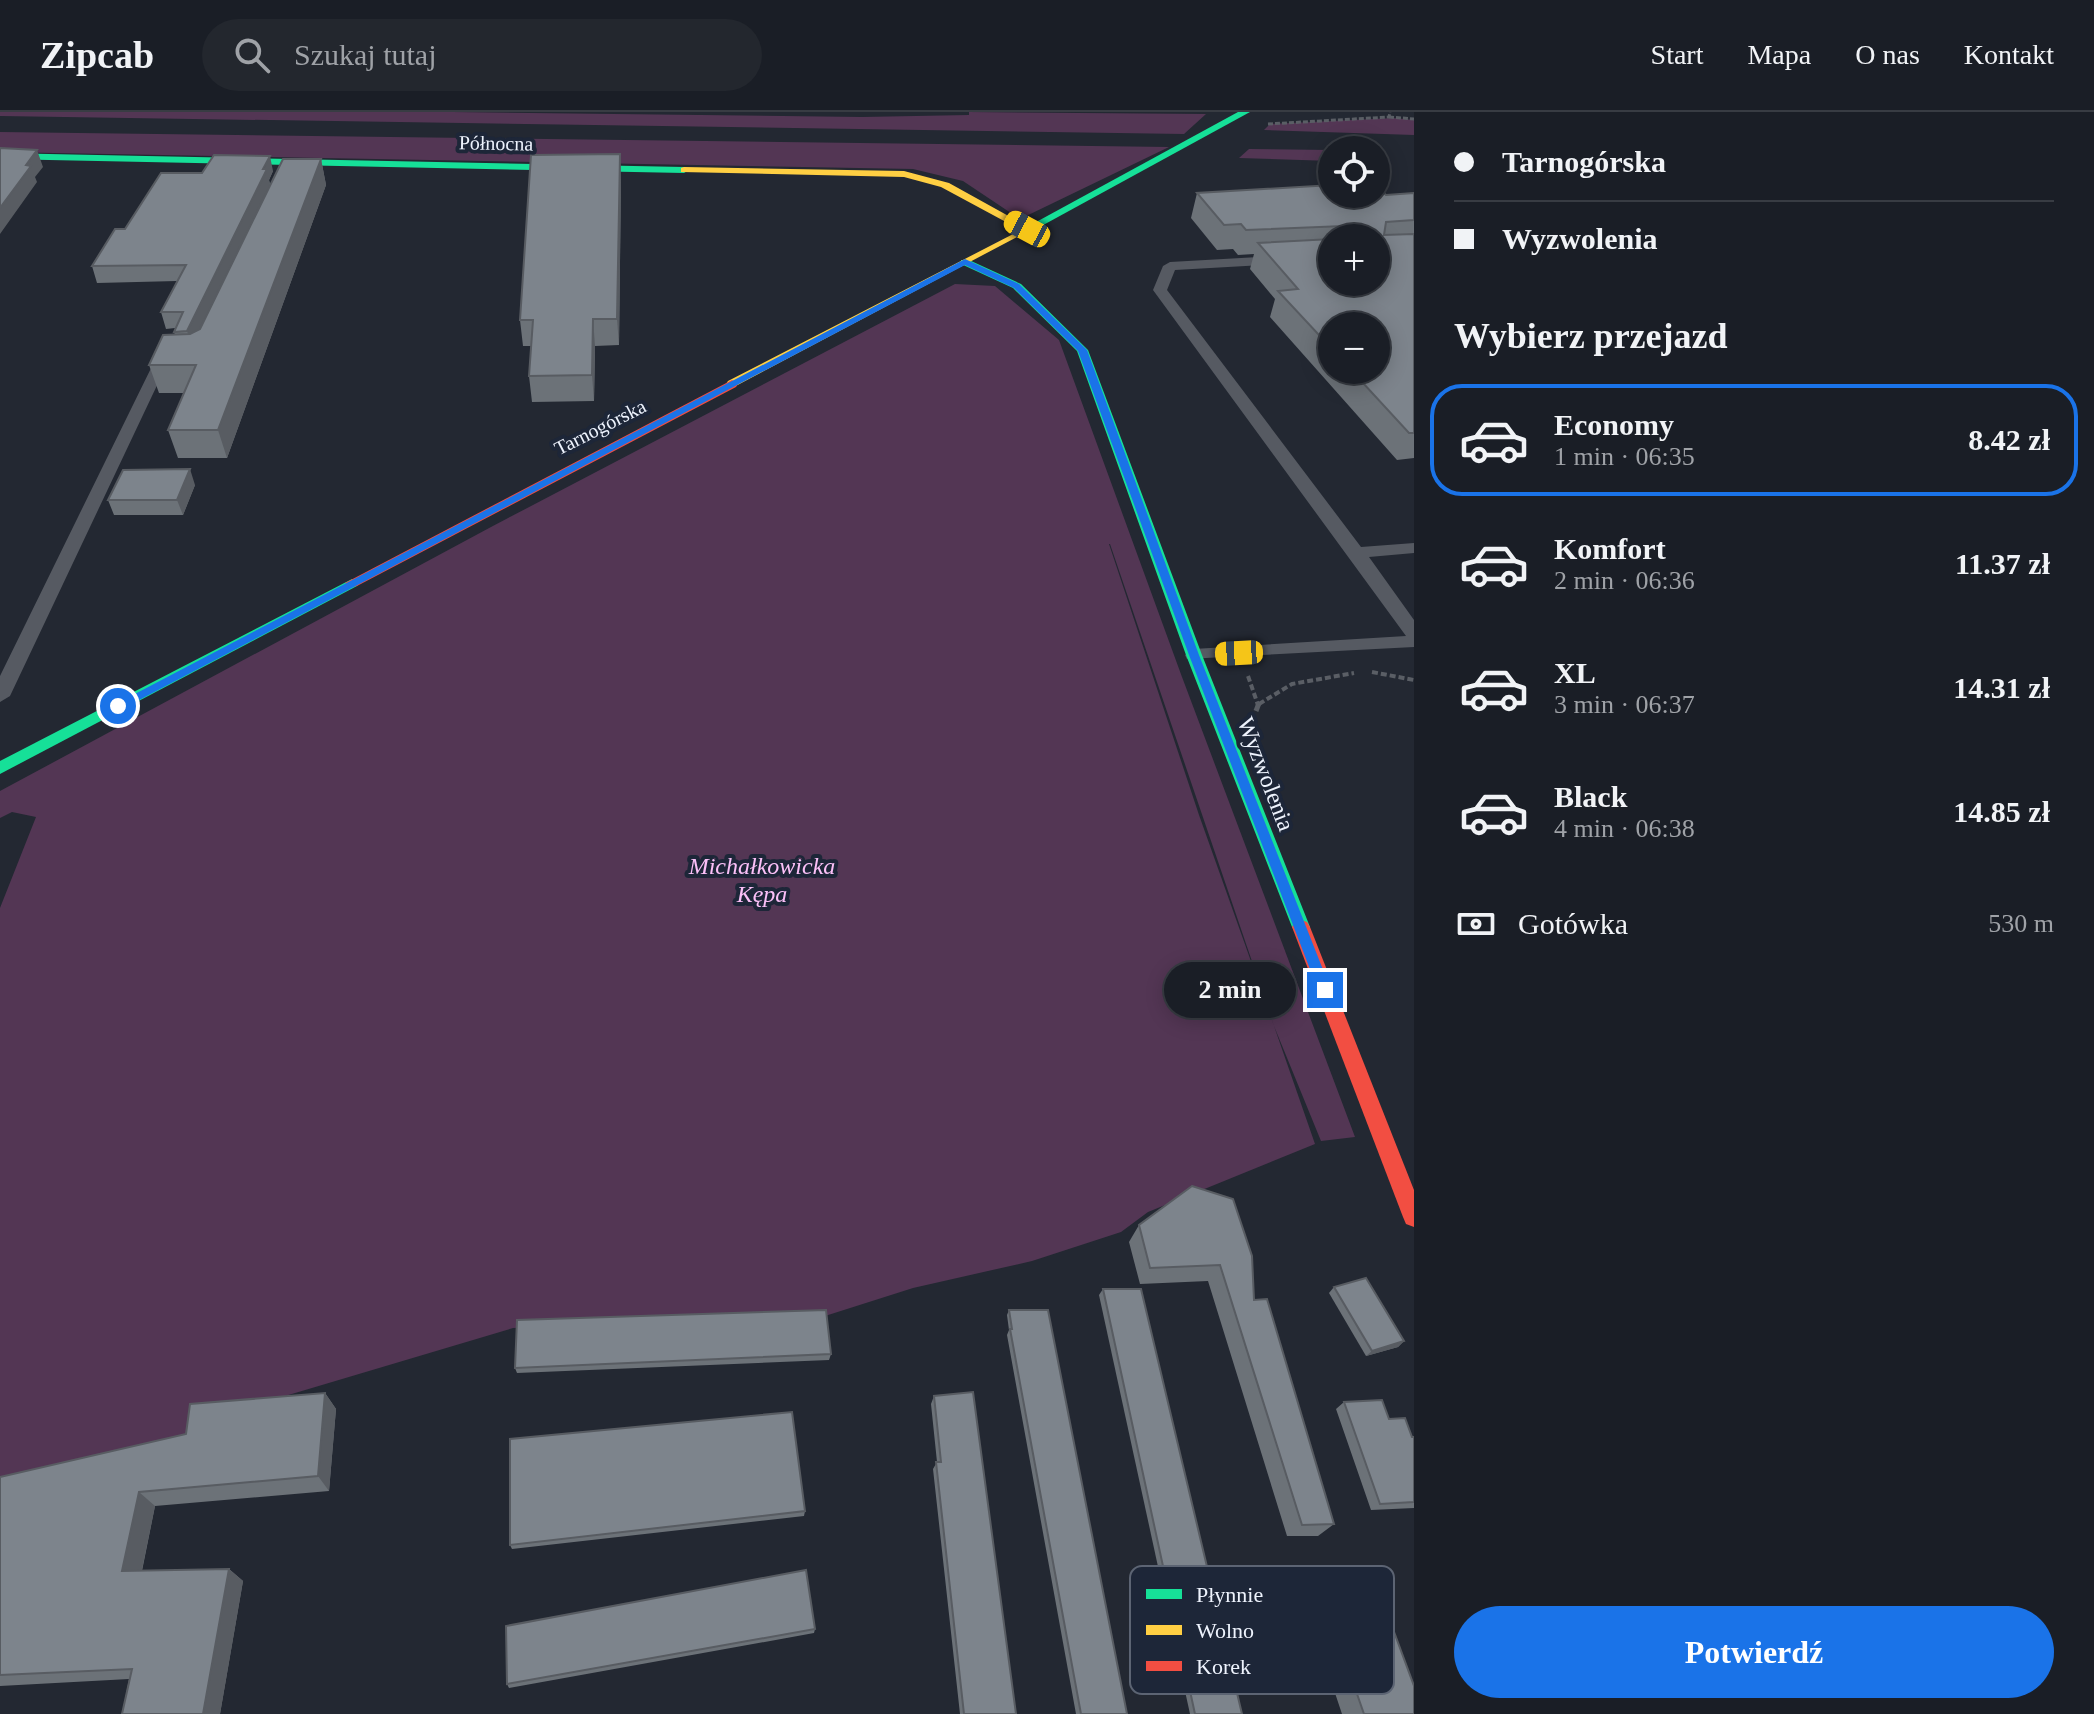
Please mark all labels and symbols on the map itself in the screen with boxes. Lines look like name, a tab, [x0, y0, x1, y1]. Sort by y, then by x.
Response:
street label: Północna	[459, 131, 534, 155]
car	[1000, 207, 1054, 251]
street label: Tarnogórska	[551, 395, 650, 460]
car	[1214, 640, 1264, 666]
route start	[100, 688, 136, 724]
street label: Wyzwolenia	[1232, 713, 1300, 835]
park label: Michałkowicka Kępa	[688, 853, 835, 907]
callout: 2 min	[1165, 962, 1297, 1018]
route end	[1307, 972, 1343, 1008]
legend	[1130, 1566, 1394, 1694]
text: Płynnie	[1196, 1582, 1263, 1607]
text: Wolno	[1196, 1618, 1254, 1643]
text: Korek	[1196, 1654, 1251, 1679]

